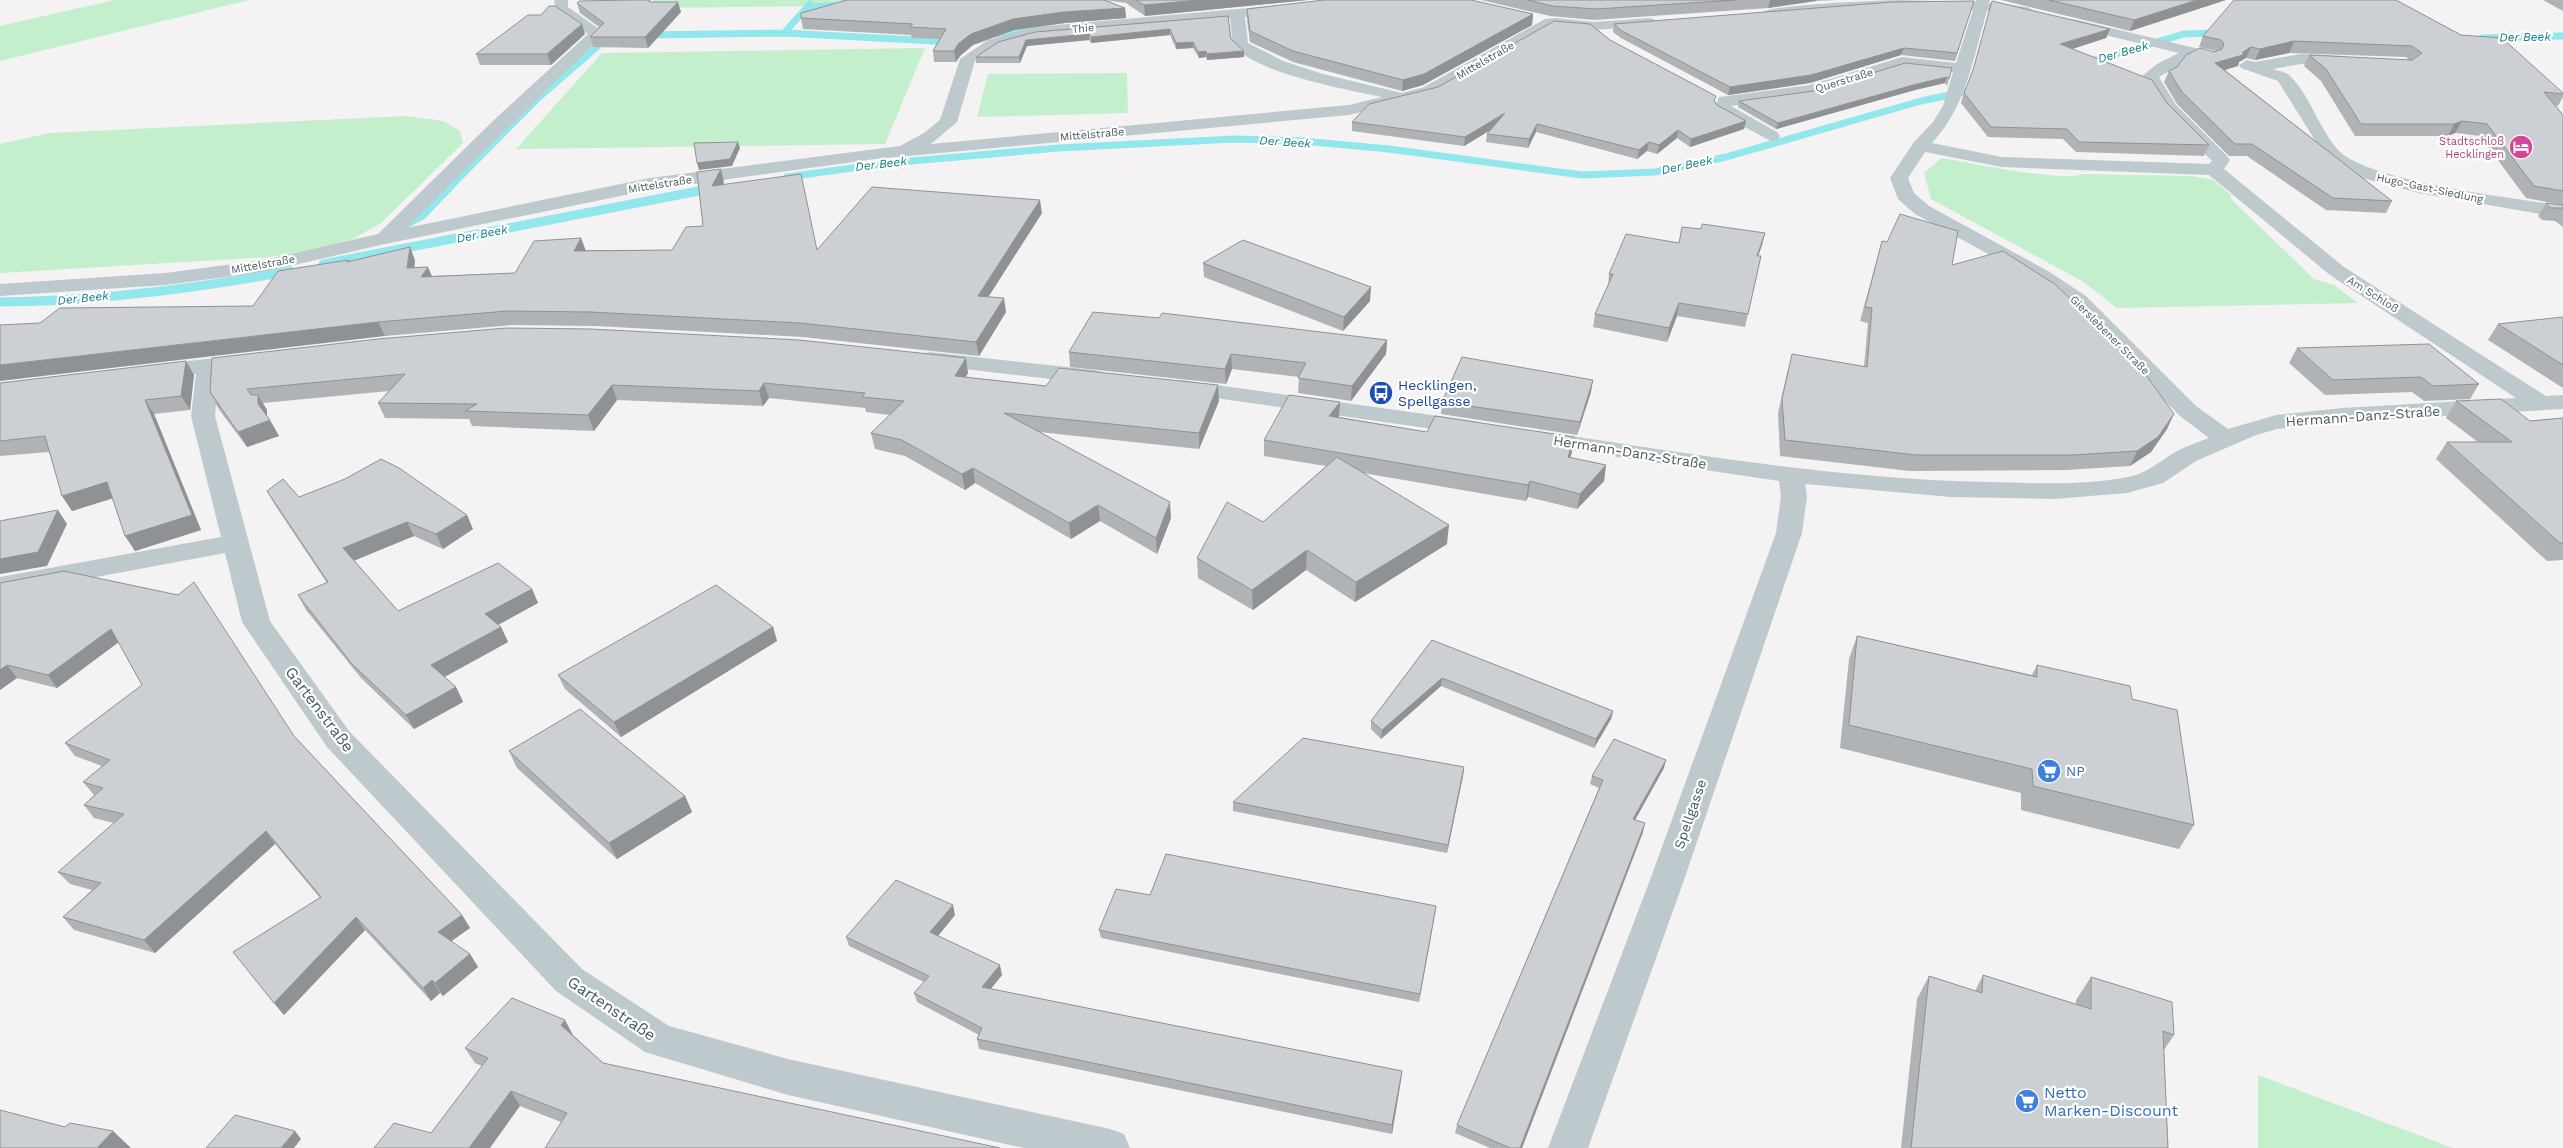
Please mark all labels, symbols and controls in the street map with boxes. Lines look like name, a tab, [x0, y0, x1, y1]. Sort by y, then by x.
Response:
street label: Thie	[1071, 21, 1095, 36]
water label: Der Beek	[2499, 30, 2551, 44]
water label: Der Beek	[2096, 38, 2150, 66]
street label: Mittelstraße	[1454, 39, 1516, 82]
street label: Querstraße	[1814, 66, 1875, 95]
street label: Mittelstraße	[1059, 125, 1125, 144]
water label: Der Beek	[1259, 133, 1312, 151]
hotel icon: Stadtschloß Hecklingen	[2508, 134, 2534, 160]
place label: Stadtschloß Hecklingen	[2439, 135, 2504, 161]
water label: Der Beek	[1660, 153, 1714, 177]
water label: Der Beek	[854, 154, 908, 174]
street label: Hugo-Gast-Siedlung	[2375, 171, 2485, 206]
street label: Mittelstraße	[627, 173, 693, 196]
water label: Der Beek	[455, 222, 509, 246]
street label: Mittelstraße	[230, 252, 296, 277]
street label: Am Schloß	[2345, 273, 2401, 315]
water label: Der Beek	[57, 288, 110, 308]
street label: Gierslebener Straße	[2067, 293, 2152, 378]
place label: Hecklingen, Spellgasse	[1398, 377, 1477, 409]
bus stop icon: Hecklingen, Spellgasse	[1368, 380, 1394, 406]
street label: Hermann-Danz-Straße	[2285, 403, 2441, 429]
street label: Hermann-Danz-Straße	[1552, 432, 1708, 472]
street label: Gartenstraße	[281, 663, 358, 756]
supermarket icon: NP	[2036, 758, 2062, 784]
place label: NP	[2066, 763, 2085, 779]
street label: Spellgasse	[1671, 777, 1709, 851]
street label: Gartenstraße	[564, 972, 659, 1045]
place label: Netto Marken-Discount	[2044, 1083, 2179, 1120]
supermarket icon: Netto Marken-Discount	[2014, 1088, 2040, 1114]

